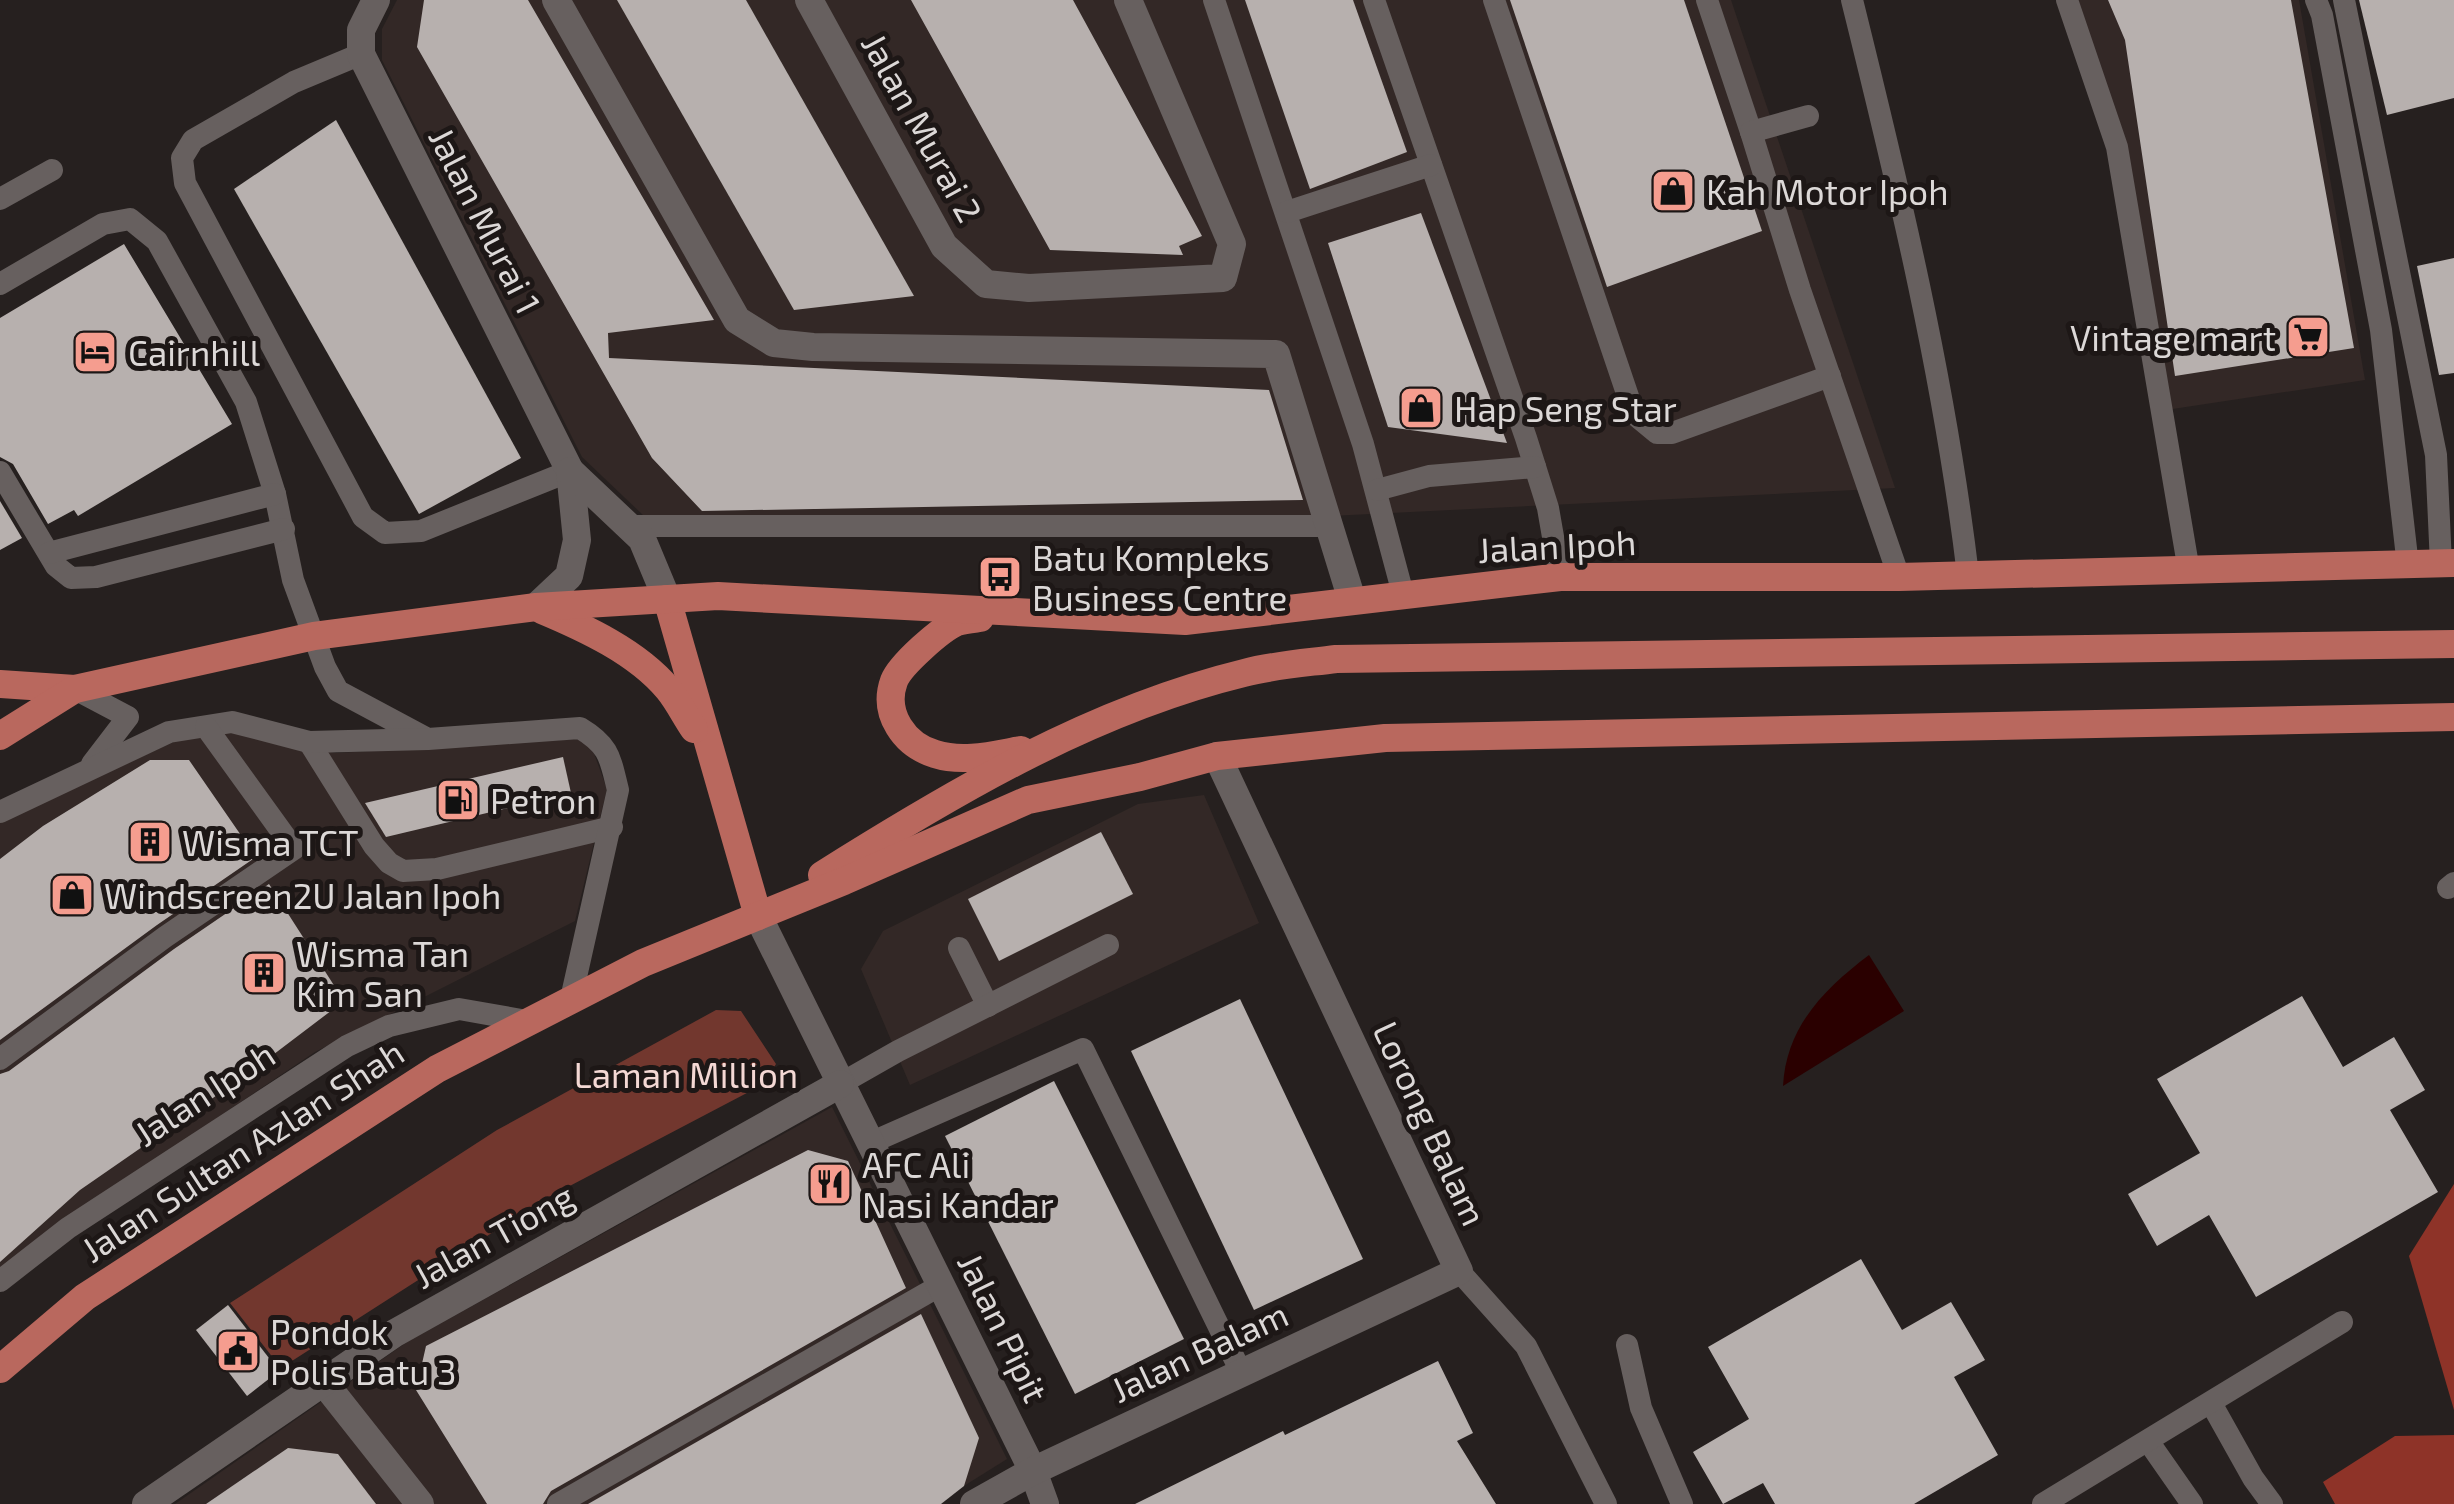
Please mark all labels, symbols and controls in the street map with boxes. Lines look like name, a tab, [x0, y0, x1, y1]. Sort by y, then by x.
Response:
street label: Jalan Murai 2	[854, 25, 992, 229]
street label: Jalan Murai 1	[421, 120, 551, 320]
shop icon: Kah Motor Ipoh	[1650, 168, 1696, 214]
place label: Kah Motor Ipoh	[1706, 170, 1949, 212]
supermarket icon: Vintage mart	[2285, 314, 2331, 360]
place label: Vintage mart	[2070, 316, 2276, 358]
hotel icon: Cairnhill	[72, 329, 118, 375]
place label: Cairnhill	[128, 331, 261, 373]
shop icon: Hap Seng Star	[1398, 385, 1444, 431]
place label: Hap Seng Star	[1454, 387, 1677, 429]
street label: Jalan Ipoh	[1477, 520, 1637, 570]
place label: Batu Kompleks Business Centre	[1032, 536, 1287, 618]
bus stop icon: Batu Kompleks Business Centre	[977, 554, 1023, 600]
fuel station icon: Petron	[435, 777, 481, 823]
place label: Petron	[490, 779, 596, 821]
building icon: Wisma TCT	[127, 819, 173, 865]
place label: Wisma TCT	[182, 821, 359, 863]
shop icon: Windscreen2U Jalan Ipoh	[49, 872, 95, 918]
place label: Windscreen2U Jalan Ipoh	[104, 874, 501, 916]
place label: Wisma Tan Kim San	[296, 932, 469, 1014]
building icon: Wisma Tan Kim San	[241, 950, 287, 996]
street label: Lorong Balam	[1365, 1014, 1497, 1232]
street label: Jalan Sultan Azlan Shah	[73, 1030, 411, 1270]
street label: Jalan Ipoh	[126, 1032, 282, 1154]
park label: Laman Million	[574, 1053, 798, 1095]
place label: AFC Ali Nasi Kandar	[862, 1143, 1054, 1225]
restaurant icon: AFC Ali Nasi Kandar	[807, 1161, 853, 1207]
street label: Jalan Tiong	[405, 1174, 581, 1296]
street label: Jalan Pipit	[950, 1246, 1058, 1408]
street label: Jalan Balam	[1104, 1292, 1294, 1410]
place label: Pondok Polis Batu 3	[270, 1310, 456, 1392]
public building icon: Pondok Polis Batu 3	[215, 1328, 261, 1374]

